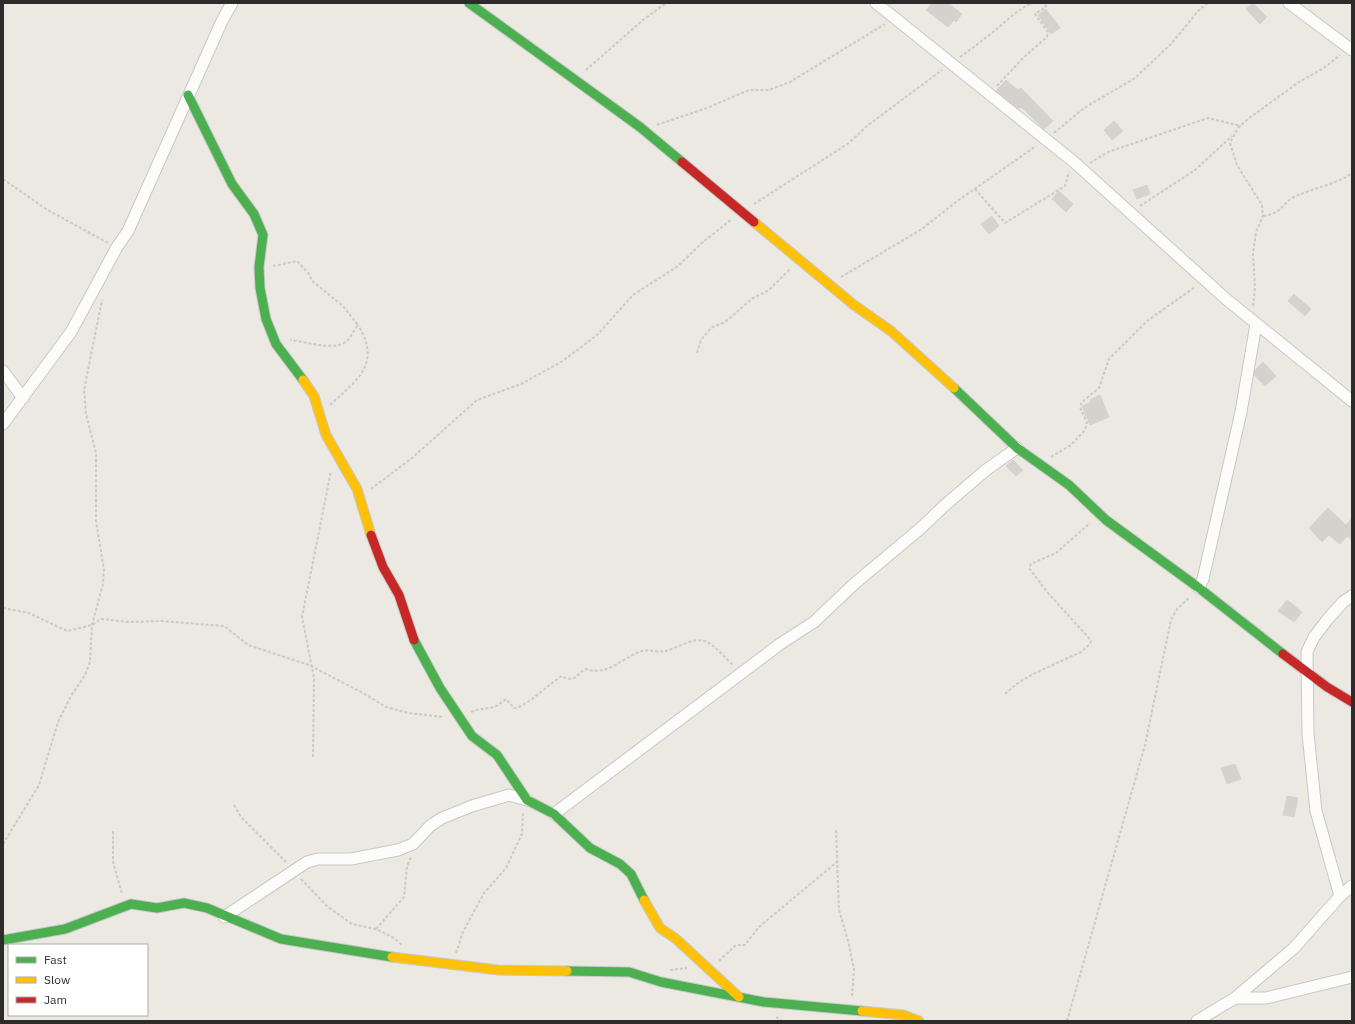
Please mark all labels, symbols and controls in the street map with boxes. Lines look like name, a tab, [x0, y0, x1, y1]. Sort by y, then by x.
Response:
legend	[8, 944, 148, 1016]
text: Fast	[44, 952, 67, 967]
text: Slow	[44, 972, 70, 987]
text: Jam	[44, 992, 67, 1007]

